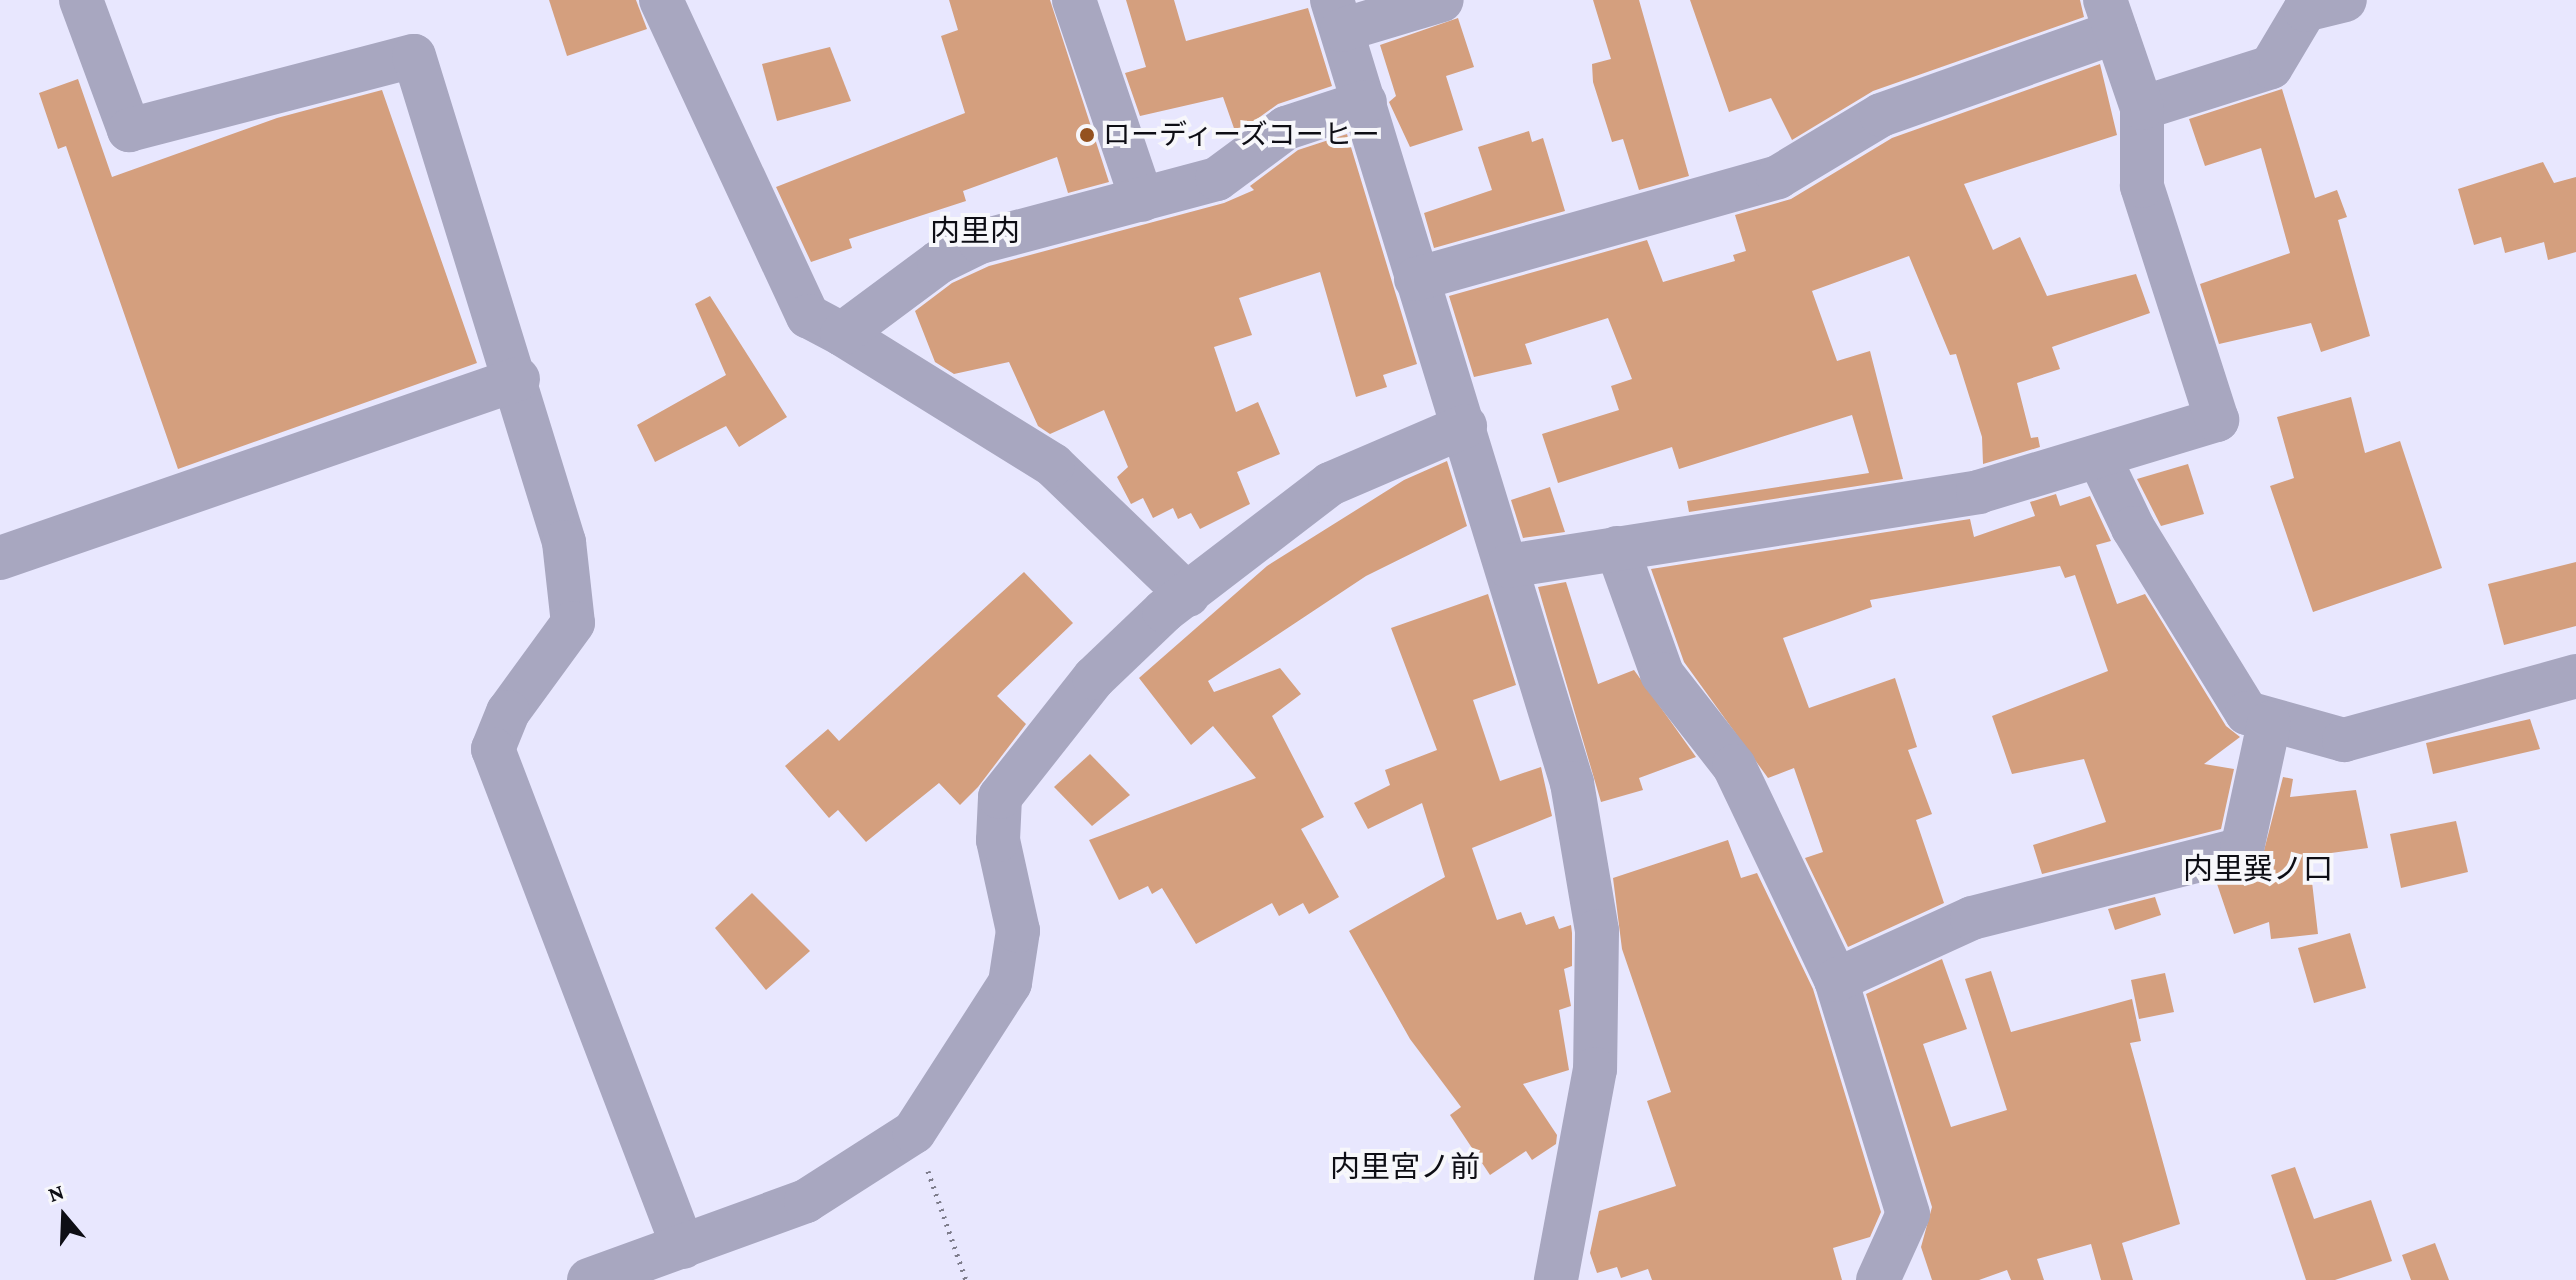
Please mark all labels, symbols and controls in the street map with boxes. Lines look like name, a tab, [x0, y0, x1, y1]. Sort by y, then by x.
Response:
place label: ローディーズコーヒー	[1103, 118, 1383, 152]
marker: ローディーズコーヒー	[1078, 126, 1096, 144]
district label: 内里内	[930, 213, 1020, 249]
district label: 内里巽ノ口	[2183, 851, 2333, 887]
district label: 内里宮ノ前	[1330, 1149, 1480, 1185]
north arrow	[24, 1176, 104, 1256]
text: N	[45, 1179, 67, 1207]

